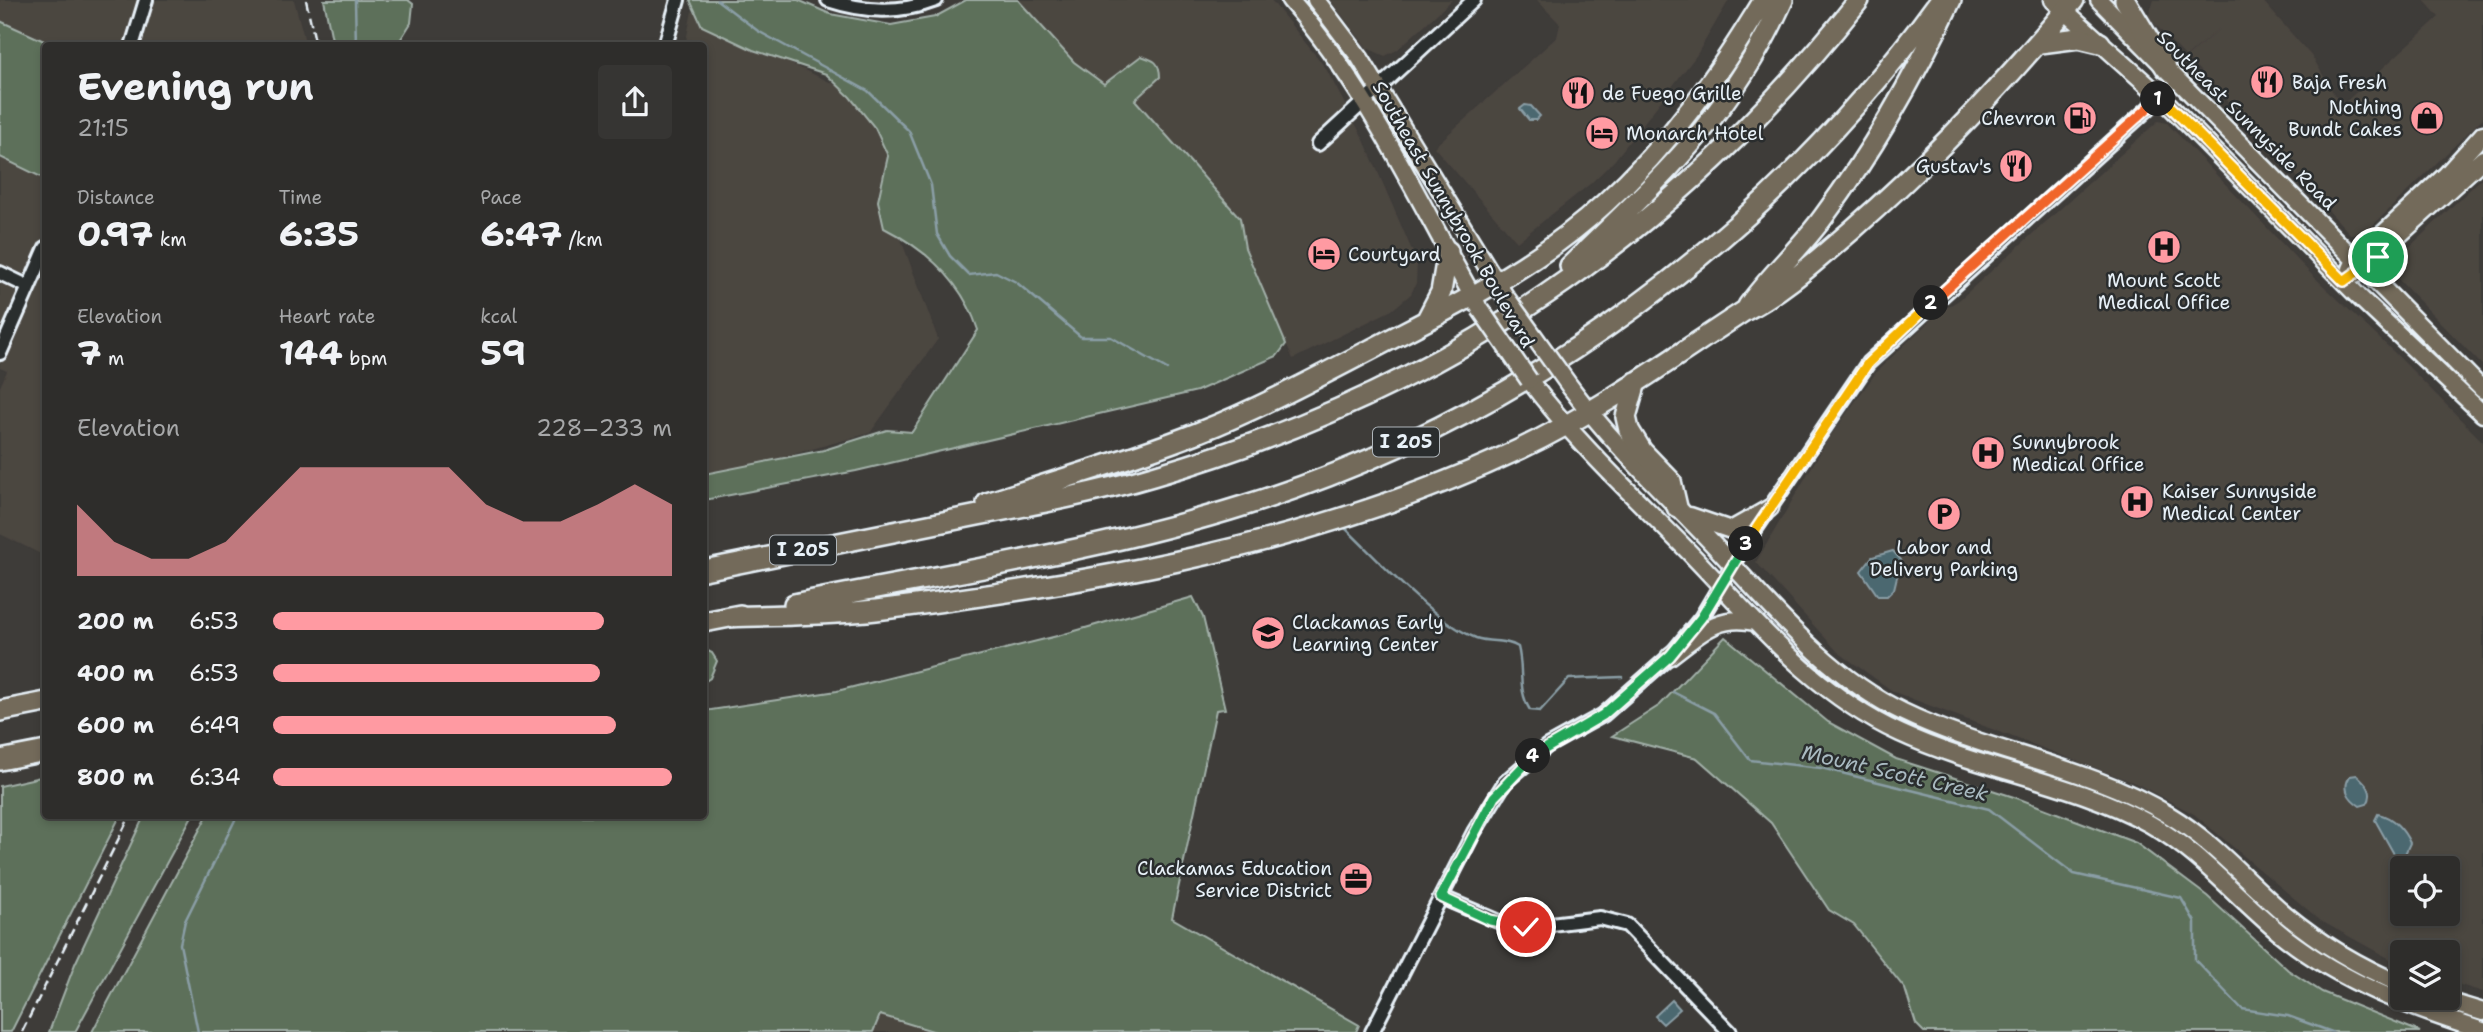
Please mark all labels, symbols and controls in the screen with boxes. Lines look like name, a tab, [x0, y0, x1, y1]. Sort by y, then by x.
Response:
street label: Southeast Sunnyside Road	[2151, 25, 2342, 216]
text: Evening run	[77, 61, 314, 112]
restaurant icon: Baja Fresh	[2248, 63, 2286, 101]
button: share	[598, 65, 672, 139]
place label: Baja Fresh	[2292, 70, 2387, 95]
restaurant icon: de Fuego Grille	[1559, 74, 1597, 112]
street label: Southeast Sunnybrook Boulevard	[1367, 76, 1540, 352]
place label: de Fuego Grille	[1602, 81, 1742, 106]
pin: 1	[2140, 82, 2176, 116]
text: 1	[2153, 86, 2162, 111]
place label: Nothing Bundt Cakes	[2288, 95, 2402, 142]
fuel station icon: Chevron	[2061, 99, 2099, 137]
shop icon: Nothing Bundt Cakes	[2408, 99, 2446, 137]
place label: Chevron	[1981, 106, 2056, 131]
text: 21:15	[77, 113, 129, 143]
hotel icon: Monarch Hotel	[1583, 114, 1621, 152]
place label: Monarch Hotel	[1626, 121, 1764, 146]
restaurant icon: Gustav's	[1997, 147, 2035, 185]
place label: Gustav's	[1916, 154, 1992, 179]
text: Distance	[77, 185, 155, 210]
text: Time	[279, 185, 322, 210]
text: Pace	[480, 185, 522, 210]
text: 0.97	[77, 210, 153, 257]
text: 6:35	[279, 210, 359, 257]
text: 6:47	[480, 210, 562, 257]
text: km	[153, 227, 187, 252]
text: /km	[562, 227, 603, 252]
pin	[2348, 227, 2408, 287]
hospital icon: Mount Scott Medical Office	[2145, 228, 2183, 266]
hotel icon: Courtyard	[1305, 235, 1343, 273]
icon: arrive	[2359, 238, 2397, 276]
place label: Courtyard	[1348, 242, 1440, 267]
place label: Mount Scott Medical Office	[2098, 268, 2230, 315]
pin: 2	[1913, 286, 1948, 320]
text: 2	[1924, 290, 1937, 315]
text: Elevation	[77, 304, 162, 329]
text: Heart rate	[279, 304, 375, 329]
text: kcal	[480, 304, 517, 329]
text: 7	[77, 329, 102, 376]
text: 144	[279, 329, 343, 376]
text: 59	[480, 329, 526, 376]
text: m	[102, 346, 124, 371]
text: bpm	[343, 346, 387, 371]
text: Elevation	[77, 413, 180, 443]
text: 228–233 m	[536, 413, 672, 443]
road number: I 205	[1373, 428, 1439, 457]
place label: Sunnybrook Medical Office	[2012, 430, 2144, 477]
hospital icon: Sunnybrook Medical Office	[1969, 434, 2007, 472]
place label: Kaiser Sunnyside Medical Center	[2162, 479, 2317, 526]
hospital icon: Kaiser Sunnyside Medical Center	[2118, 483, 2156, 521]
parking icon: Labor and Delivery Parking	[1925, 495, 1963, 533]
pin: 3	[1728, 526, 1764, 562]
text: 3	[1739, 531, 1752, 556]
place label: Labor and Delivery Parking	[1870, 535, 2018, 582]
road number: I 205	[770, 536, 836, 564]
text: 200 m	[77, 606, 154, 636]
text: 6:53	[189, 606, 239, 636]
place label: Clackamas Early Learning Center	[1292, 610, 1444, 657]
school or university icon: Clackamas Early Learning Center	[1249, 614, 1287, 652]
text: 400 m	[77, 658, 154, 688]
text: 6:53	[189, 658, 239, 688]
text: 600 m	[77, 710, 154, 740]
text: 6:49	[189, 710, 240, 740]
pin: 4	[1516, 738, 1550, 774]
water label: Mount Scott Creek	[1799, 738, 1991, 808]
text: 4	[1526, 743, 1539, 768]
text: 800 m	[77, 762, 154, 792]
text: 6:34	[189, 762, 241, 792]
place label: Clackamas Education Service District	[1137, 856, 1332, 903]
map controls	[2390, 856, 2460, 1010]
button: locate	[2390, 856, 2460, 926]
office icon: Clackamas Education Service District	[1337, 860, 1375, 898]
pin	[1496, 897, 1556, 957]
icon: check	[1507, 908, 1545, 946]
button: layers	[2390, 940, 2460, 1010]

